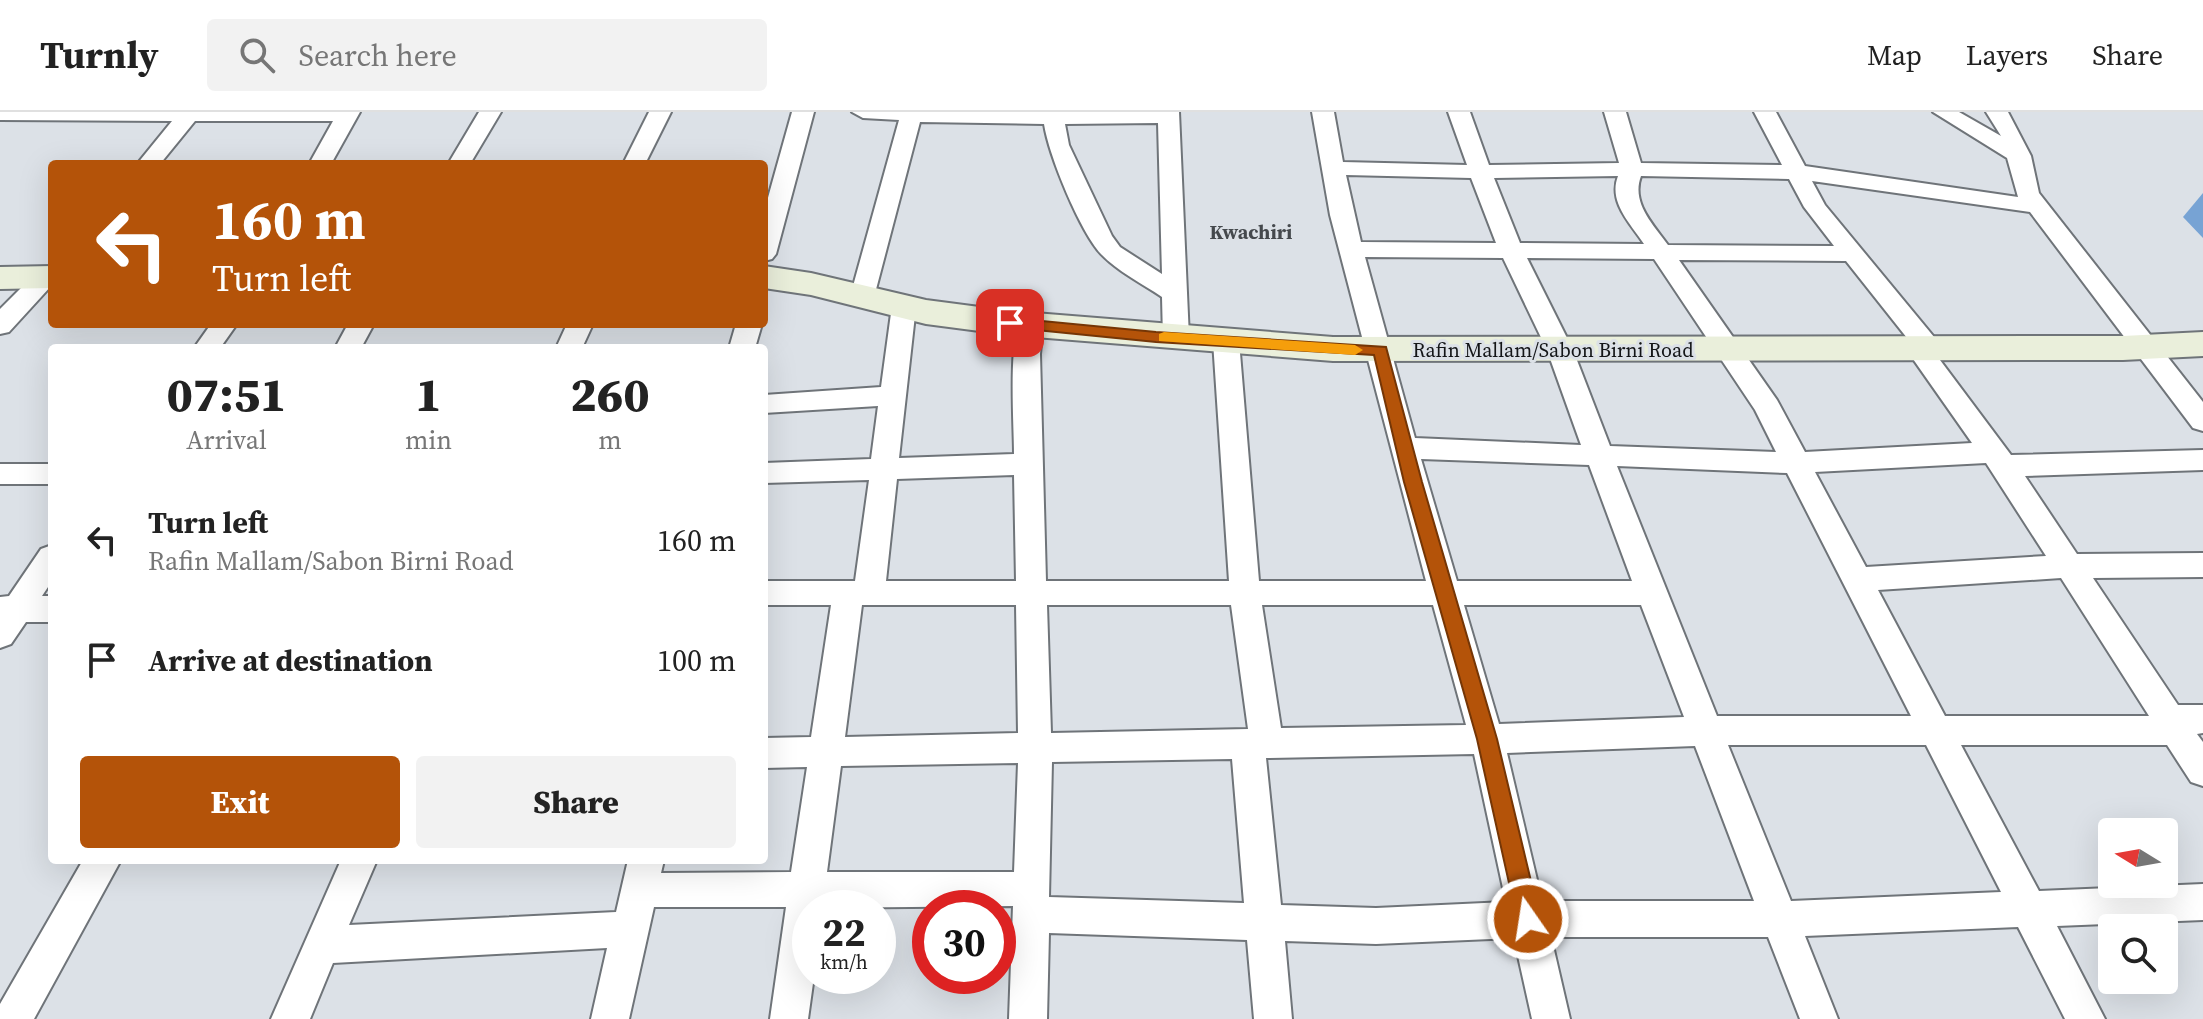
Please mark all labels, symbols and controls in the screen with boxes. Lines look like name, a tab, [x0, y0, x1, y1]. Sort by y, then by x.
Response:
search box	[207, 19, 767, 91]
text: Turnly	[40, 29, 159, 81]
icon: search	[235, 33, 279, 77]
text: Search here	[299, 35, 457, 76]
text: Map	[1867, 36, 1922, 74]
text: Layers	[1966, 36, 2048, 74]
text: Share	[2092, 36, 2163, 74]
text: 160 m	[212, 181, 366, 258]
icon: left	[80, 192, 184, 296]
district label: Kwachiri	[1210, 218, 1292, 246]
text: Turn left	[212, 254, 351, 303]
pin	[976, 289, 1044, 357]
icon: arrive	[988, 301, 1032, 345]
street label: Rafin Mallam/Sabon Birni Road	[1412, 336, 1694, 364]
text: 07:51	[166, 361, 287, 427]
text: 1	[415, 361, 442, 427]
text: 260	[570, 361, 650, 427]
text: Arrival	[186, 422, 267, 458]
text: min	[405, 422, 452, 458]
text: m	[598, 422, 622, 458]
text: Turn left	[148, 502, 268, 543]
icon: left	[80, 518, 124, 562]
text: 160 m	[657, 520, 736, 561]
text: Rafin Mallam/Sabon Birni Road	[148, 543, 513, 579]
icon: arrive	[80, 638, 124, 682]
text: Arrive at destination	[148, 640, 433, 681]
text: 100 m	[657, 640, 736, 681]
button: Exit	[80, 756, 400, 848]
button: Share	[416, 756, 736, 848]
north arrow	[2098, 818, 2178, 898]
map controls	[2098, 818, 2178, 994]
position arrow	[1486, 877, 1570, 961]
speed limit sign: 30	[912, 890, 1016, 994]
text: 22	[822, 905, 866, 959]
button: search	[2098, 914, 2178, 994]
text: km/h	[820, 948, 868, 976]

